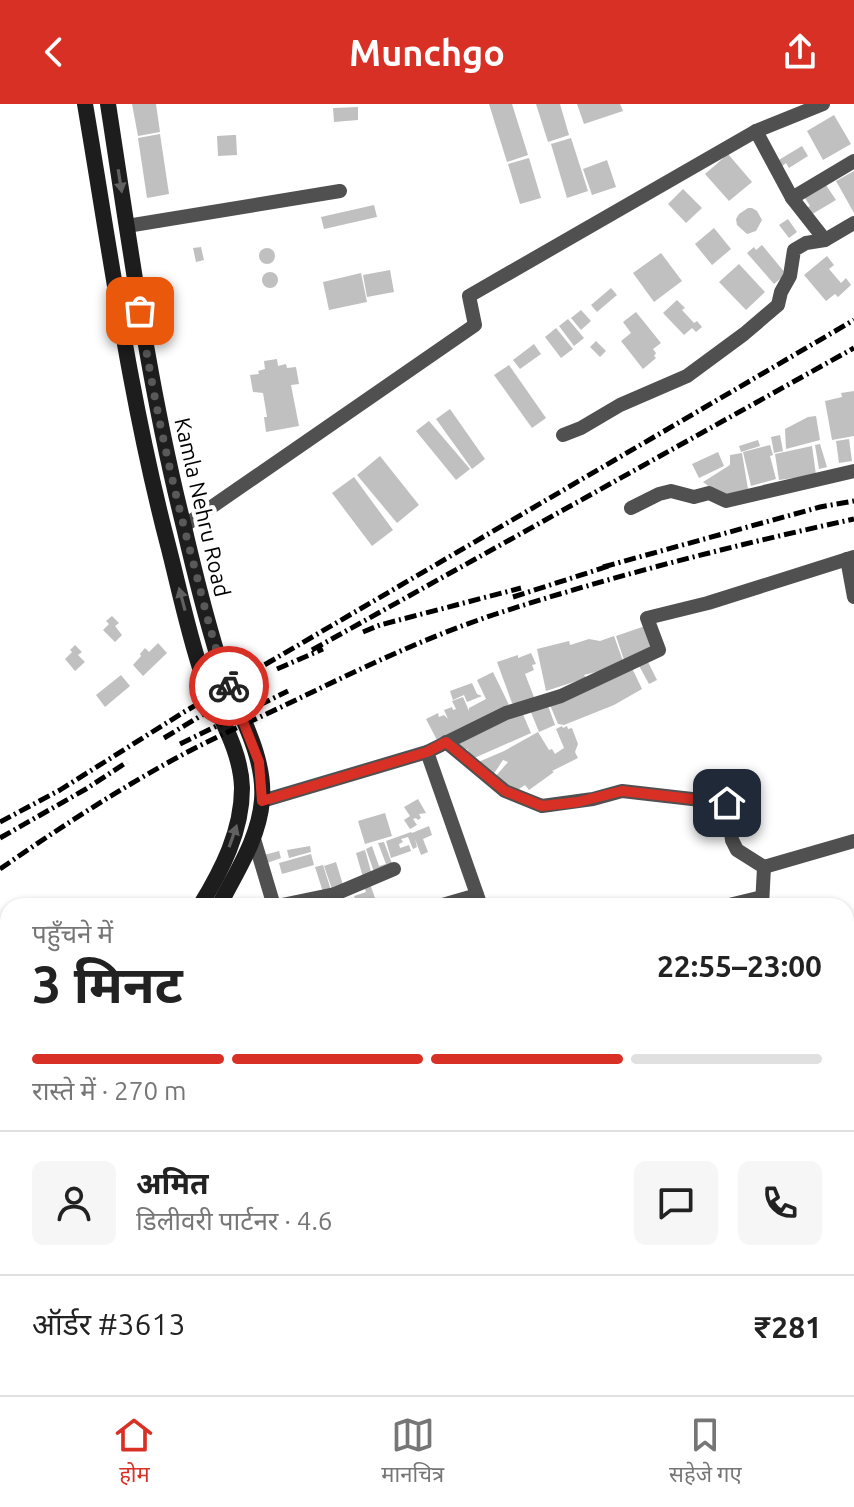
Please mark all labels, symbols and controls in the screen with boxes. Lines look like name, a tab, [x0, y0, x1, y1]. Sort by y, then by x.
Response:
icon: back	[32, 30, 76, 74]
icon: share	[778, 30, 822, 74]
text: Munchgo	[349, 32, 505, 73]
one-way arrow	[114, 169, 127, 194]
pin	[106, 277, 174, 345]
icon: bag	[118, 289, 162, 333]
street label: Kamla Nehru Road	[170, 415, 236, 599]
one-way arrow	[176, 587, 188, 612]
courier	[189, 646, 269, 726]
icon: bike	[207, 664, 251, 708]
pin	[693, 769, 761, 837]
icon: home	[705, 781, 749, 825]
one-way arrow	[228, 824, 240, 848]
text: पहुँचने में	[32, 919, 113, 948]
text: 22:55–23:00	[657, 949, 822, 983]
text: 3 मिनट	[32, 955, 183, 1013]
text: रास्ते में · 270 m	[32, 1076, 187, 1105]
button: person	[32, 1161, 116, 1245]
button: chat	[634, 1161, 718, 1245]
button: phone	[738, 1161, 822, 1245]
text: अमित	[136, 1166, 209, 1200]
text: डिलीवरी पार्टनर · 4.6	[136, 1206, 332, 1235]
text: ऑर्डर #3613	[32, 1307, 185, 1341]
text: ₹281	[754, 1310, 822, 1344]
tab: होम	[112, 1413, 156, 1491]
tab: मानचित्र	[381, 1413, 444, 1491]
tab: सहेजे गए	[669, 1413, 742, 1491]

